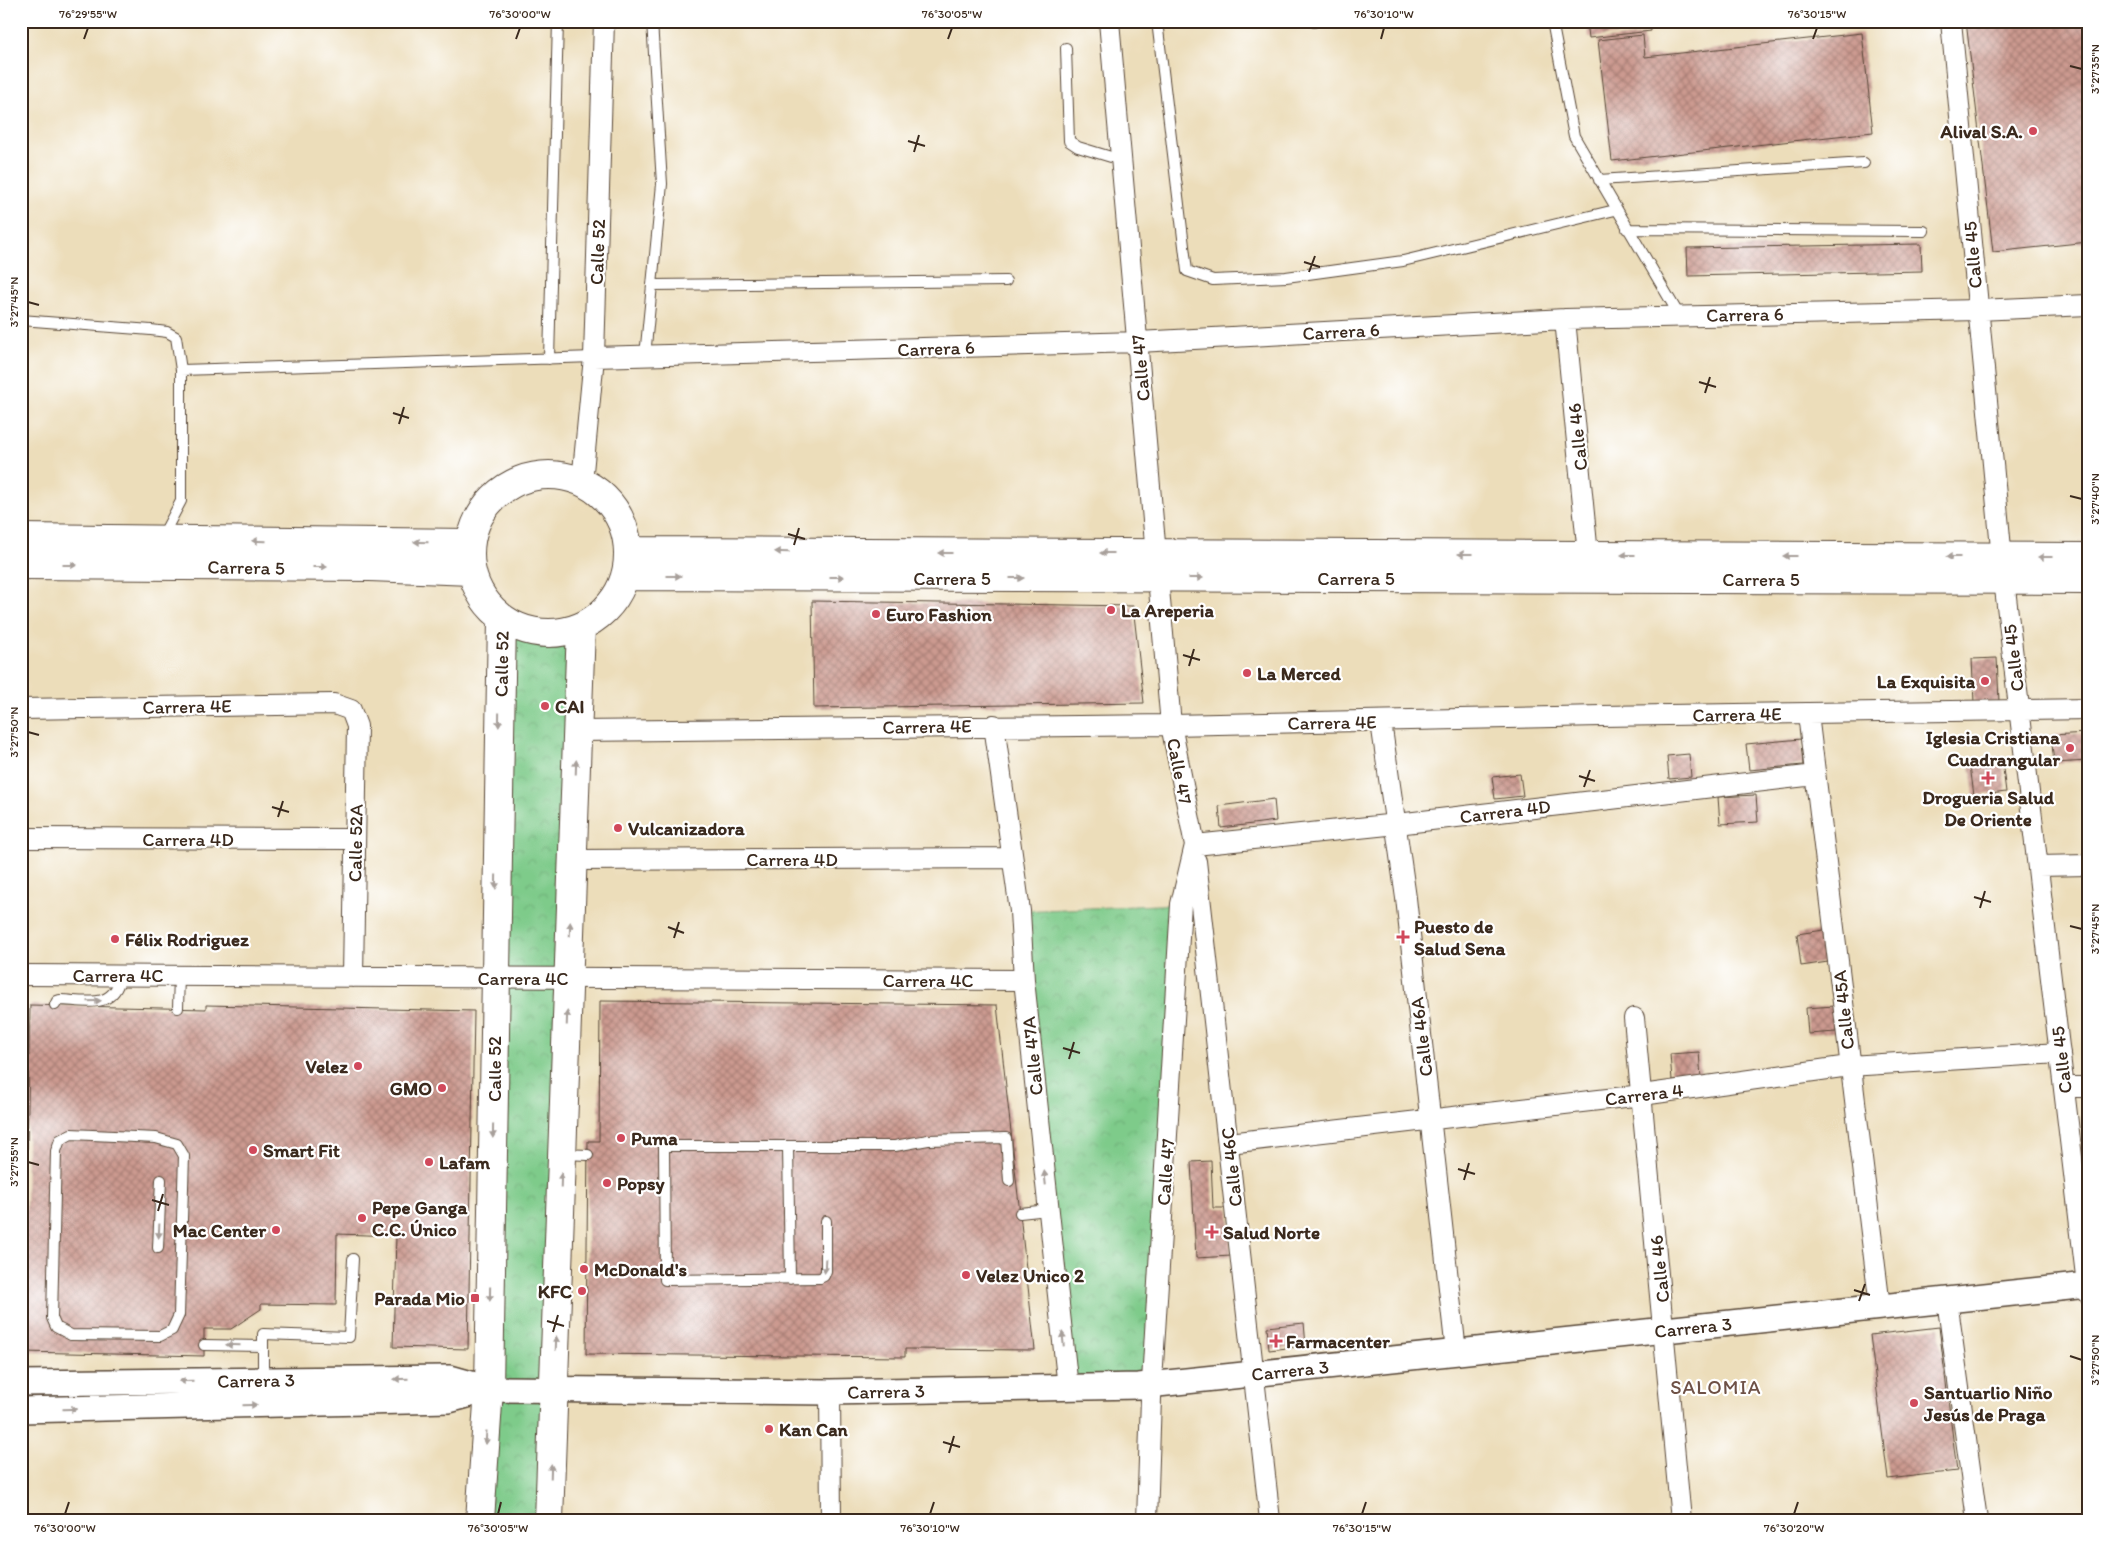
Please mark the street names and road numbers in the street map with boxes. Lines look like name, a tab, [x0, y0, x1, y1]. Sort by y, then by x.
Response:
street label: Calle 52	[585, 219, 610, 285]
street label: Calle 45	[1958, 220, 1987, 290]
street label: Carrera 6	[1706, 302, 1784, 327]
street label: Carrera 6	[1302, 318, 1380, 345]
street label: Calle 47	[1126, 334, 1155, 402]
street label: Carrera 6	[897, 336, 975, 361]
street label: Calle 46	[1563, 402, 1592, 472]
street label: Carrera 5	[207, 555, 285, 580]
street label: Carrera 5	[913, 567, 991, 590]
street label: Carrera 5	[1317, 567, 1395, 590]
street label: Carrera 5	[1722, 568, 1800, 591]
street label: Calle 45	[1998, 623, 2029, 693]
street label: Calle 52	[489, 631, 514, 697]
street label: Carrera 4E	[142, 694, 232, 719]
street label: Carrera 4E	[1692, 702, 1782, 727]
street label: Carrera 4E	[1287, 710, 1377, 735]
street label: Carrera 4E	[882, 714, 972, 739]
street label: Calle 47	[1162, 736, 1197, 806]
street label: Carrera 4D	[1458, 795, 1552, 828]
street label: Calle 52A	[343, 804, 368, 882]
street label: Carrera 4D	[142, 828, 234, 851]
street label: Carrera 4D	[746, 848, 838, 871]
street label: Carrera 4C	[72, 964, 164, 987]
street label: Carrera 4C	[477, 967, 569, 990]
street label: Carrera 4C	[882, 969, 974, 992]
street label: Calle 45A	[1828, 969, 1859, 1051]
street label: Calle 46A	[1405, 996, 1438, 1078]
street label: Calle 47A	[1017, 1015, 1048, 1097]
street label: Calle 45	[2046, 1025, 2077, 1095]
street label: Calle 52	[483, 1036, 506, 1102]
street label: Carrera 4	[1603, 1078, 1685, 1111]
street label: Calle 46C	[1216, 1126, 1247, 1208]
street label: Calle 47	[1152, 1138, 1179, 1206]
street label: Calle 46	[1645, 1234, 1674, 1304]
street label: Carrera 3	[1653, 1312, 1733, 1343]
street label: Carrera 3	[1250, 1355, 1330, 1386]
street label: Carrera 3	[217, 1368, 295, 1393]
street label: Carrera 3	[847, 1379, 925, 1404]

